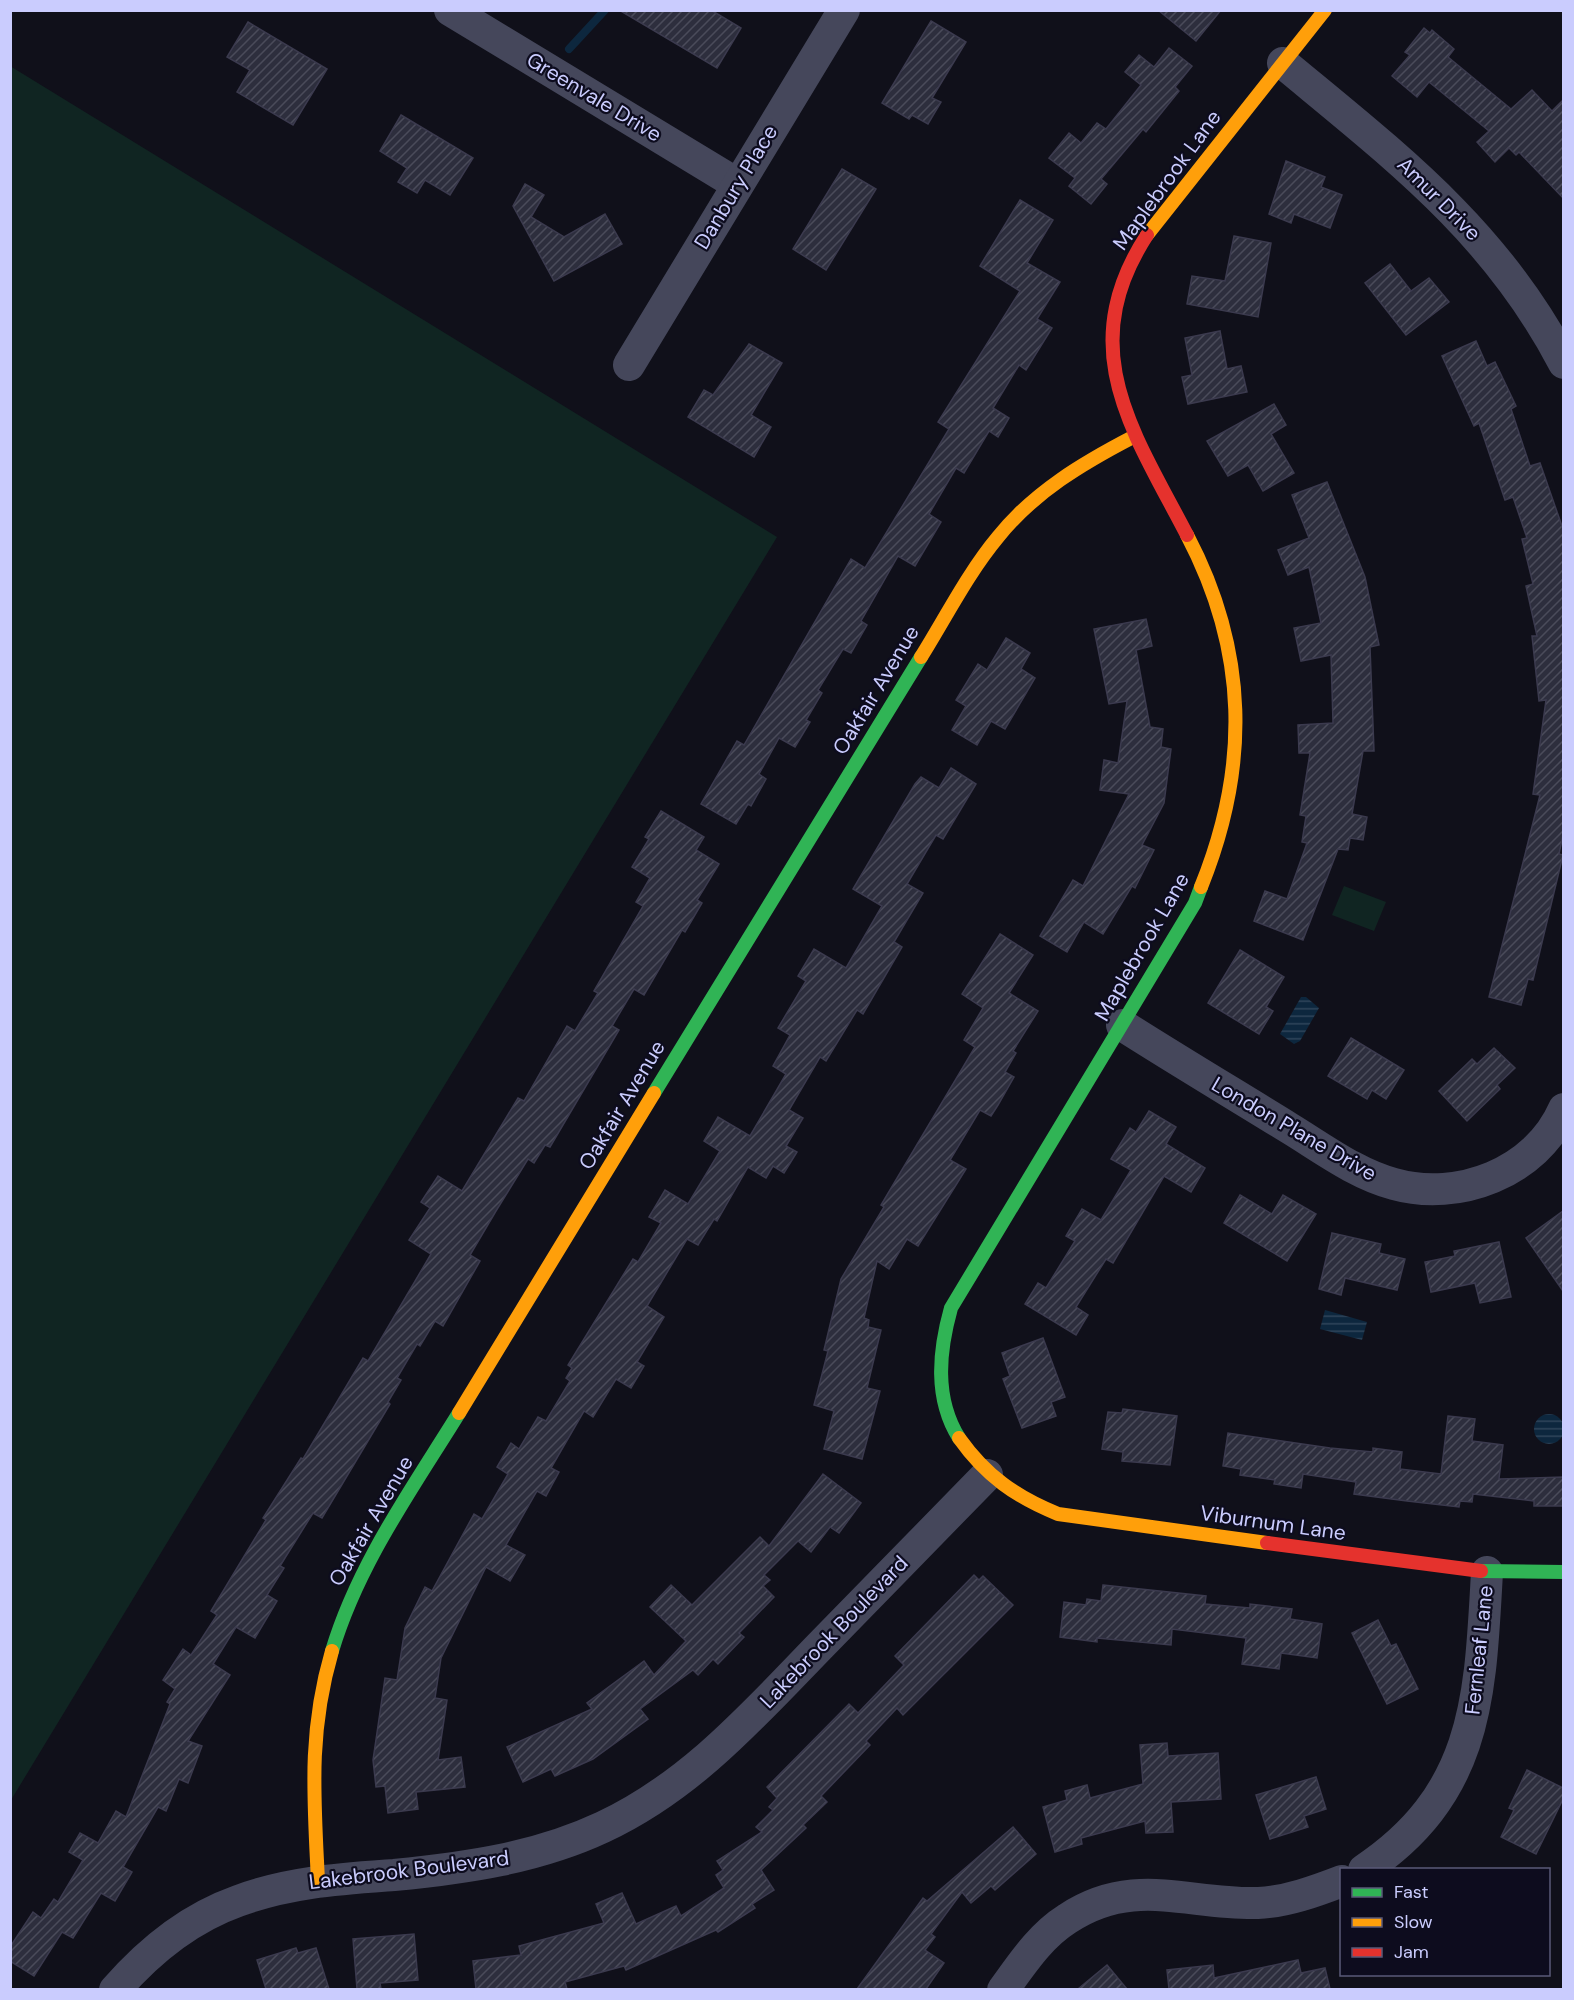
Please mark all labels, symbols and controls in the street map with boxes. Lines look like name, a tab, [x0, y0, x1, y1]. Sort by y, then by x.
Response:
street label: Greenvale Drive	[521, 46, 667, 148]
street label: Maplebrook Lane	[1107, 104, 1227, 256]
street label: Danbury Place	[688, 120, 784, 254]
street label: Amur Drive	[1391, 151, 1487, 247]
street label: Oakfair Avenue	[826, 620, 926, 760]
street label: Maplebrook Lane	[1088, 868, 1196, 1026]
street label: Oakfair Avenue	[572, 1035, 672, 1175]
street label: London Plane Drive	[1206, 1070, 1382, 1188]
street label: Oakfair Avenue	[322, 1451, 420, 1591]
street label: Viburnum Lane	[1198, 1499, 1348, 1547]
street label: Lakebrook Boulevard	[754, 1550, 914, 1714]
street label: Fernleaf Lane	[1458, 1584, 1500, 1716]
street label: Lakebrook Boulevard	[307, 1844, 511, 1896]
legend	[1340, 1868, 1550, 1976]
text: Fast	[1394, 1880, 1429, 1904]
text: Slow	[1394, 1910, 1433, 1934]
text: Jam	[1394, 1940, 1429, 1964]

